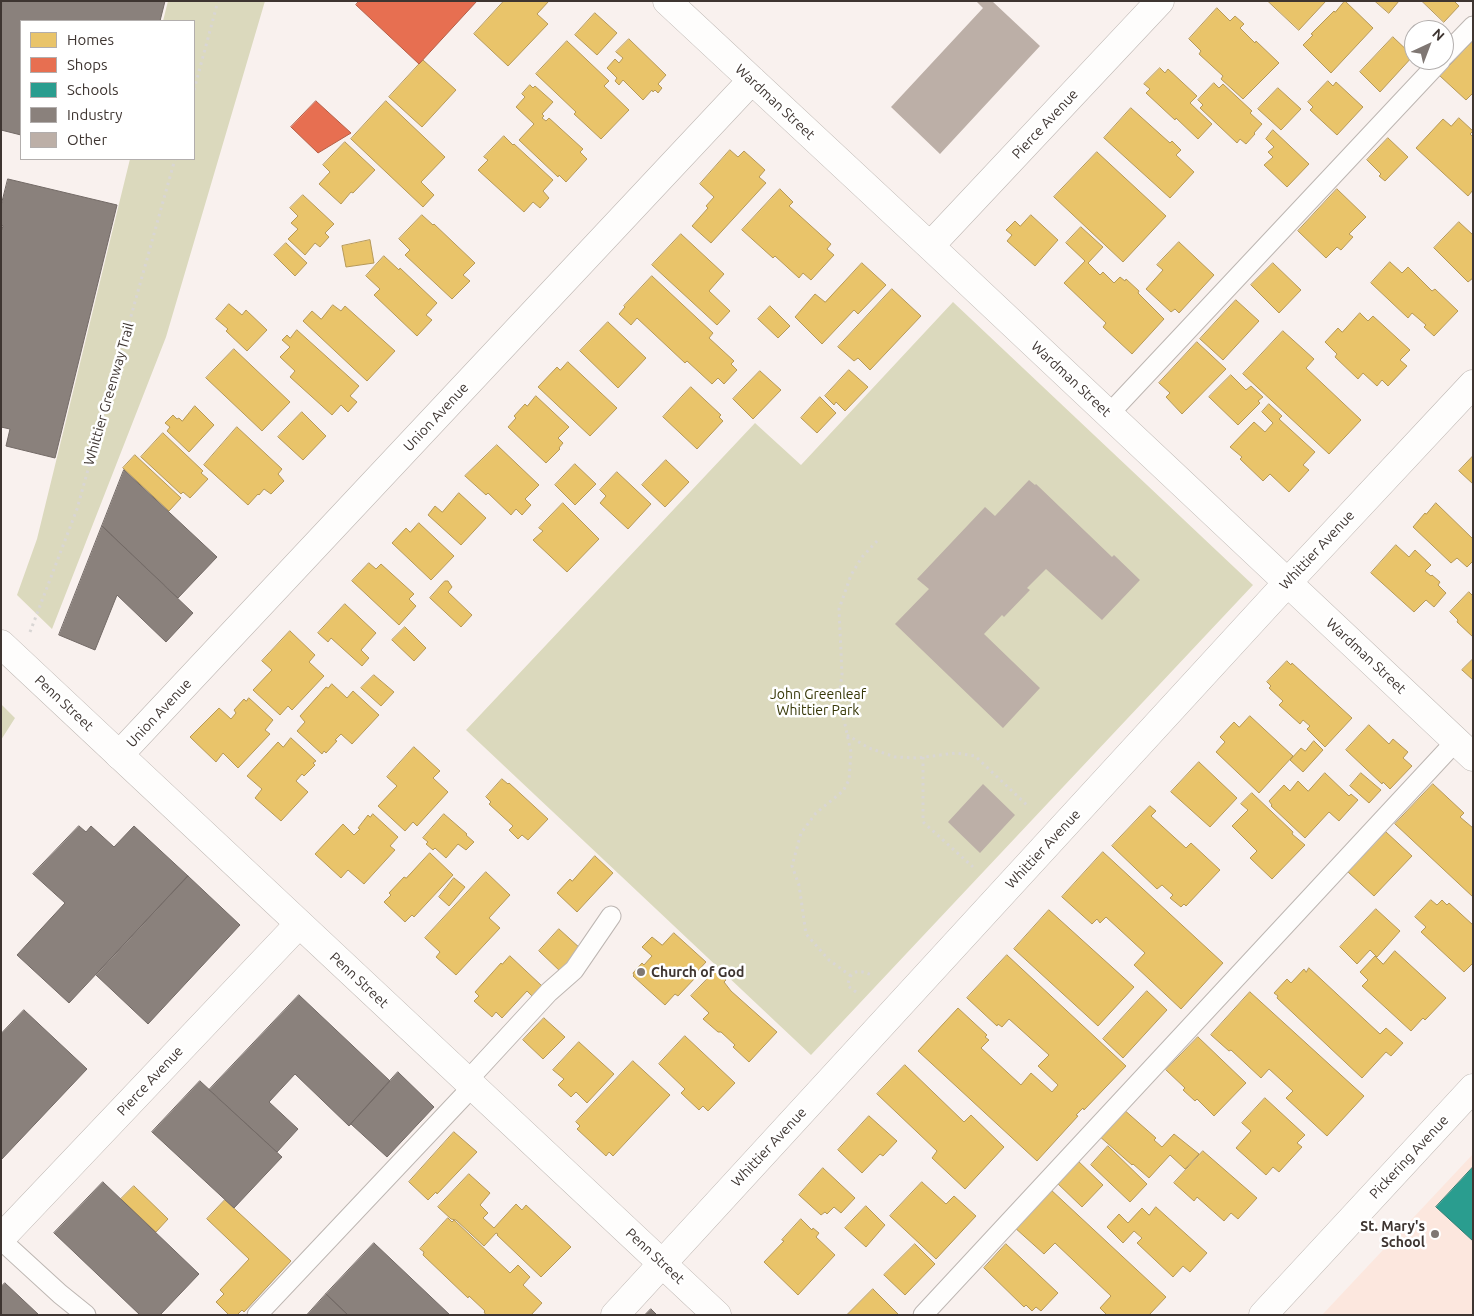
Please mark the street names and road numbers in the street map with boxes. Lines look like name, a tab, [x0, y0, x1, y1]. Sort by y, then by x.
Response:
street label: Wardman Street	[732, 61, 818, 143]
street label: Pierce Avenue	[1008, 86, 1082, 162]
street label: Whittier Greenway Trail	[81, 321, 137, 467]
street label: Wardman Street	[1028, 338, 1114, 420]
street label: Union Avenue	[400, 379, 472, 455]
street label: Whittier Avenue	[1276, 507, 1358, 593]
street label: Wardman Street	[1323, 615, 1409, 697]
street label: Penn Street	[31, 672, 97, 734]
street label: Union Avenue	[123, 675, 195, 751]
street label: Whittier Avenue	[1002, 806, 1084, 892]
street label: Penn Street	[326, 949, 392, 1011]
street label: Pierce Avenue	[113, 1043, 187, 1119]
street label: Whittier Avenue	[728, 1104, 810, 1190]
street label: Pickering Avenue	[1366, 1112, 1452, 1202]
street label: Penn Street	[622, 1225, 688, 1287]

